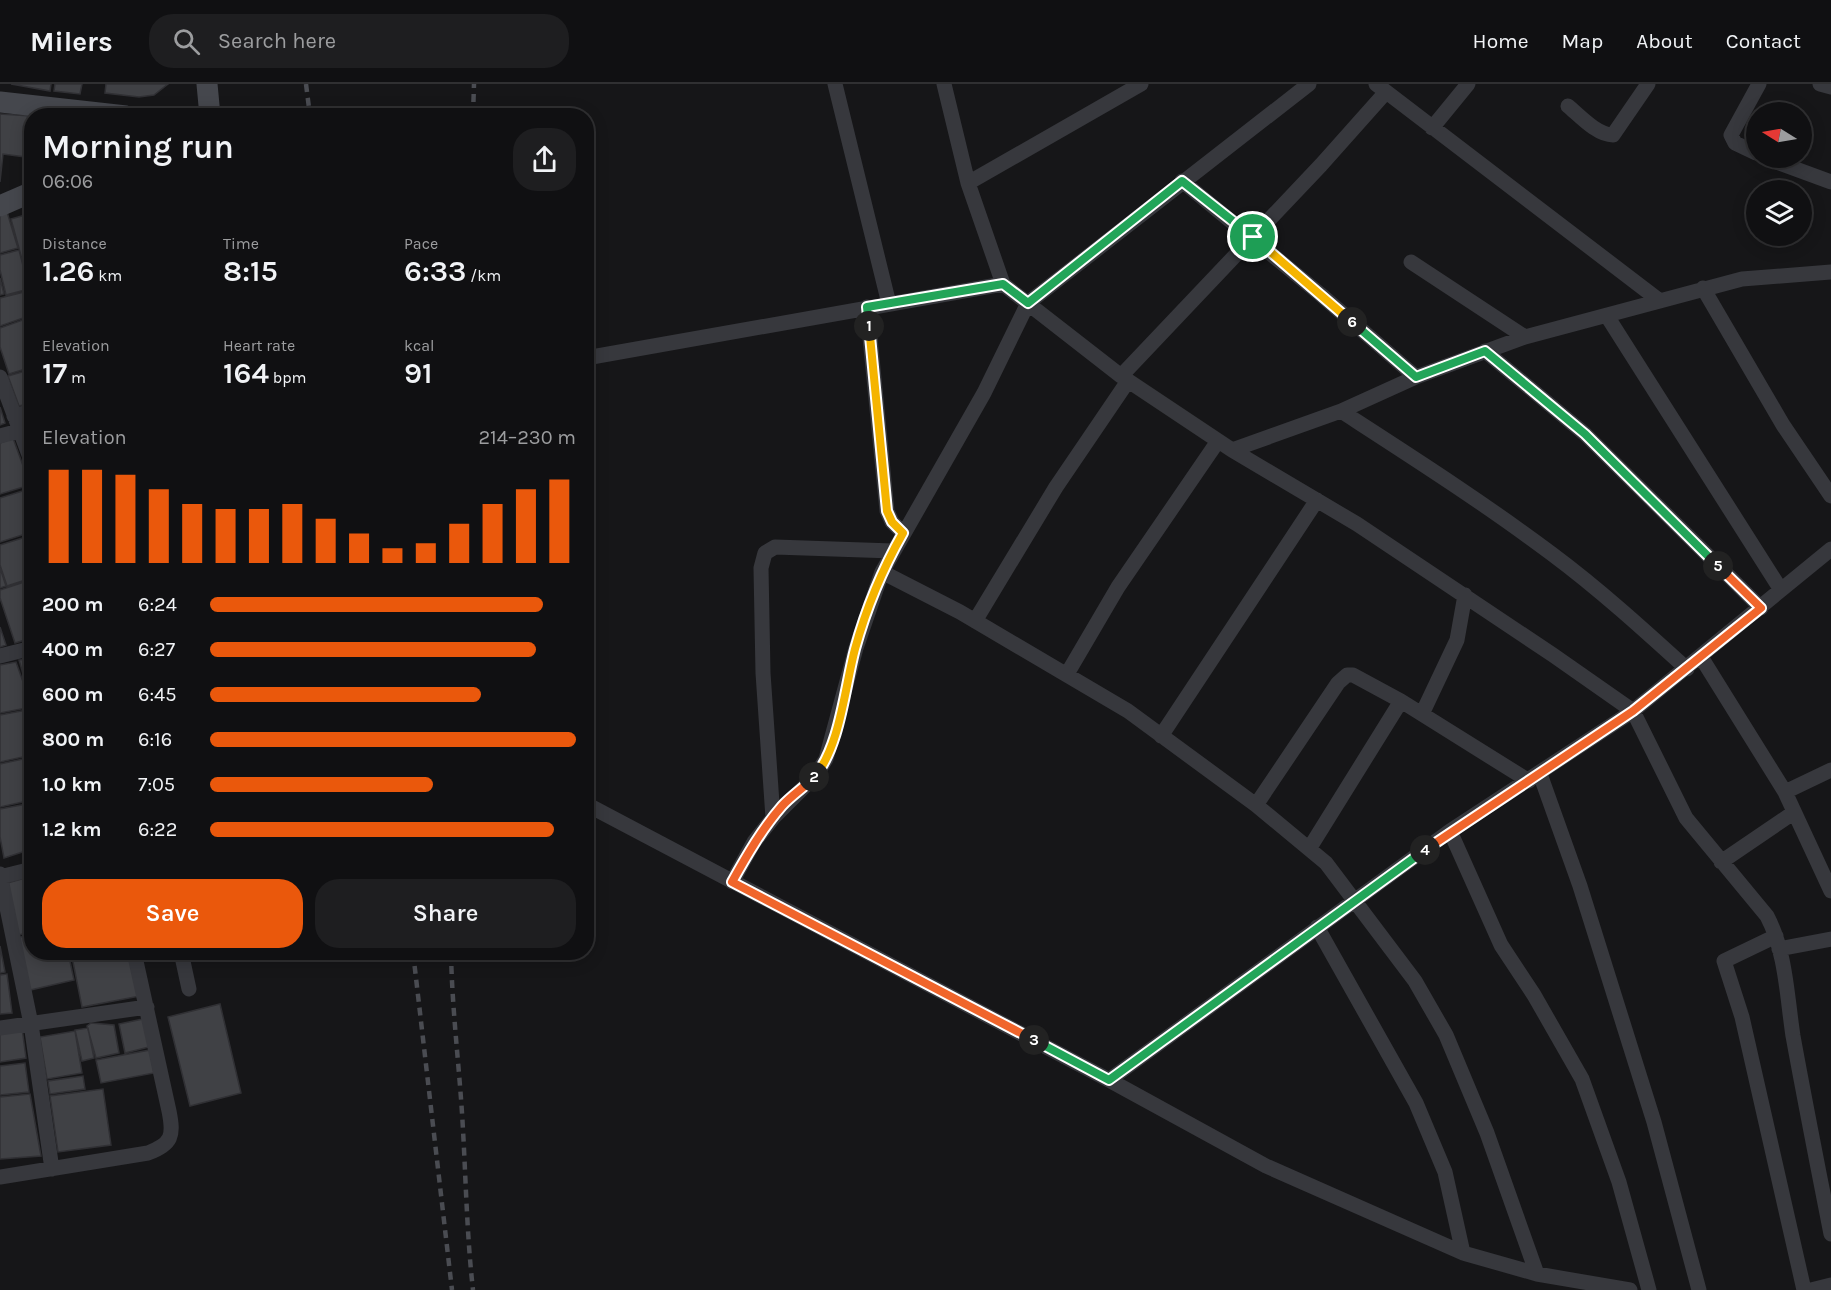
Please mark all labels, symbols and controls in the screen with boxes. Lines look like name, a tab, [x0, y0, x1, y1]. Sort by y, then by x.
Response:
search box	[149, 14, 569, 68]
text: Milers	[30, 25, 113, 58]
icon: search	[170, 25, 203, 58]
text: Search here	[218, 28, 336, 54]
text: Home	[1473, 29, 1529, 53]
text: Map	[1562, 29, 1603, 53]
text: About	[1636, 29, 1693, 53]
text: Contact	[1726, 29, 1801, 53]
north arrow	[1746, 102, 1812, 168]
map controls	[1746, 102, 1812, 246]
text: Morning run	[42, 128, 234, 166]
button: share	[513, 128, 576, 191]
text: 06:06	[42, 170, 93, 193]
button: layers	[1746, 180, 1812, 246]
pin	[1227, 211, 1278, 262]
icon: arrive	[1236, 220, 1269, 253]
text: Distance	[42, 234, 107, 253]
text: Time	[223, 234, 259, 253]
text: Pace	[404, 234, 438, 253]
text: 1.26	[42, 253, 95, 289]
text: 8:15	[223, 253, 278, 289]
text: 6:33	[404, 253, 467, 289]
text: km	[95, 266, 122, 285]
text: /km	[467, 266, 501, 285]
pin: 6	[1337, 307, 1367, 337]
pin: 1	[854, 311, 884, 341]
text: 6	[1347, 312, 1357, 331]
text: 1	[866, 316, 872, 335]
text: Elevation	[42, 336, 110, 355]
text: Heart rate	[223, 336, 295, 355]
text: kcal	[404, 336, 435, 355]
text: 17	[42, 355, 67, 391]
text: 164	[223, 355, 269, 391]
text: 91	[404, 355, 433, 391]
text: m	[67, 368, 86, 387]
text: bpm	[269, 368, 307, 387]
text: Elevation	[42, 426, 127, 449]
text: 214–230 m	[478, 426, 576, 449]
pin: 5	[1703, 551, 1733, 581]
text: 5	[1713, 556, 1723, 575]
text: 200 m	[42, 593, 103, 616]
text: 6:24	[138, 593, 177, 616]
text: 400 m	[42, 638, 103, 661]
text: 6:27	[138, 638, 175, 661]
text: 600 m	[42, 683, 103, 706]
text: 6:45	[138, 683, 177, 706]
text: 800 m	[42, 728, 104, 751]
text: 6:16	[138, 728, 172, 751]
pin: 2	[799, 762, 829, 792]
text: 2	[809, 767, 819, 786]
text: 1.0 km	[42, 773, 102, 796]
text: 7:05	[138, 773, 175, 796]
text: 1.2 km	[42, 818, 101, 841]
text: 6:22	[138, 818, 177, 841]
pin: 4	[1410, 835, 1440, 865]
text: 4	[1420, 840, 1430, 859]
button: Save	[42, 879, 303, 948]
button: Share	[315, 879, 576, 948]
pin: 3	[1019, 1025, 1049, 1055]
text: 3	[1029, 1030, 1039, 1049]

